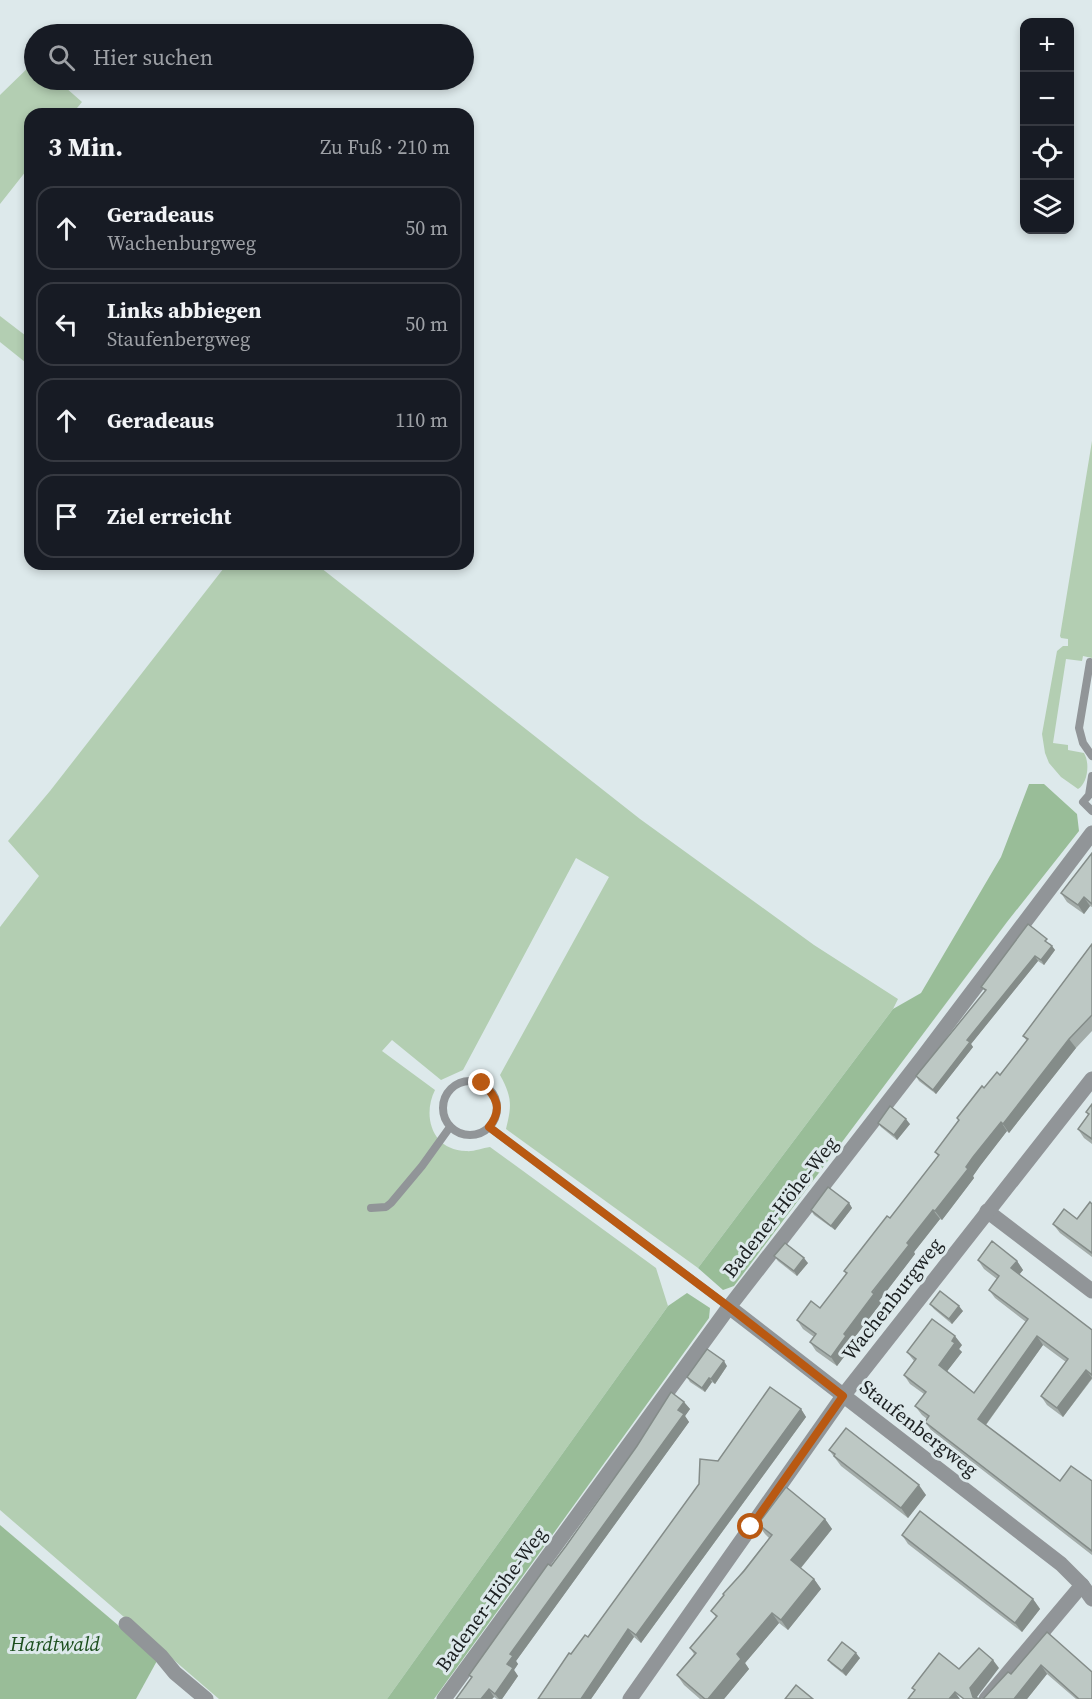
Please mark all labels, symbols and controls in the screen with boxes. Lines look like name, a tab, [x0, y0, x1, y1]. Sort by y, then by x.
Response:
map controls	[1020, 18, 1074, 234]
button: +	[1020, 18, 1074, 72]
search box	[24, 24, 474, 90]
icon: search	[45, 41, 78, 74]
text: Hier suchen	[93, 42, 213, 72]
button: −	[1020, 72, 1074, 126]
button: locate	[1020, 126, 1074, 180]
text: 3 Min.	[48, 129, 123, 165]
text: Zu Fuß · 210 m	[320, 133, 450, 161]
button: layers	[1020, 180, 1074, 234]
text: Geradeaus	[107, 199, 214, 229]
icon: ahead	[50, 212, 83, 245]
text: 50 m	[405, 214, 448, 242]
text: Wachenburgweg	[107, 229, 256, 257]
text: Links abbiegen	[107, 295, 262, 325]
icon: left	[50, 308, 83, 341]
text: 50 m	[405, 310, 448, 338]
text: Staufenbergweg	[107, 325, 250, 353]
icon: ahead	[50, 404, 83, 437]
text: Geradeaus	[107, 405, 214, 435]
text: 110 m	[395, 406, 448, 434]
icon: arrive	[50, 500, 83, 533]
text: Ziel erreicht	[107, 501, 231, 531]
route end	[468, 1069, 494, 1095]
street label: Badener-Höhe-Weg	[716, 1130, 844, 1284]
street label: Wachenburgweg	[835, 1232, 949, 1366]
street label: Staufenbergweg	[854, 1373, 984, 1483]
route start	[737, 1513, 763, 1539]
street label: Badener-Höhe-Weg	[429, 1521, 553, 1677]
park label: Hardtwald	[9, 1630, 101, 1658]

